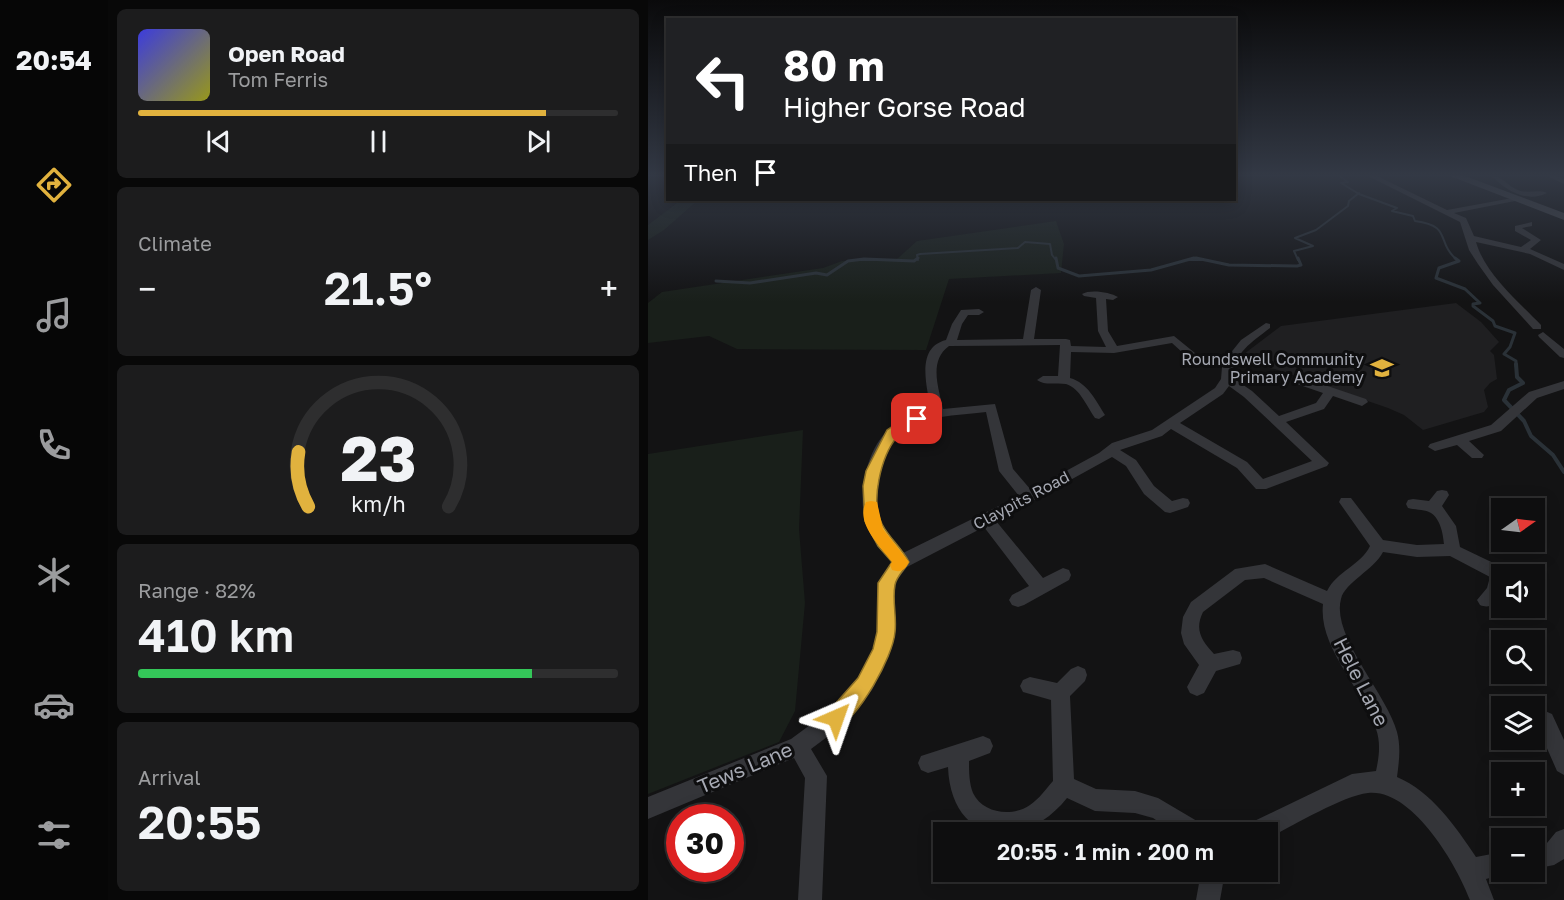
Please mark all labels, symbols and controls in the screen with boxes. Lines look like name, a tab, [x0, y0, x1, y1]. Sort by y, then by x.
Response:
text: Open Road	[228, 40, 345, 67]
text: 80 m	[783, 40, 884, 90]
icon: left	[684, 42, 762, 120]
text: 20:54	[16, 44, 92, 76]
text: Tom Ferris	[228, 67, 328, 91]
text: Higher Gorse Road	[783, 91, 1026, 123]
icon: previous	[202, 125, 235, 158]
icon: pause	[362, 125, 395, 158]
icon: next	[522, 125, 555, 158]
icon: arrive	[749, 156, 782, 189]
text: Then	[684, 159, 737, 186]
icon: directions	[33, 164, 75, 206]
text: Climate	[138, 231, 212, 255]
text: 21.5°	[324, 261, 432, 315]
text: −	[138, 269, 156, 308]
text: +	[600, 269, 618, 308]
icon: music	[33, 294, 75, 336]
place label: Roundswell Community Primary Academy	[1181, 349, 1364, 387]
school or university icon: Roundswell Community Primary Academy	[1369, 355, 1395, 381]
pin	[891, 393, 942, 444]
icon: arrive	[900, 402, 933, 435]
text: 23	[340, 420, 416, 495]
icon: phone	[33, 424, 75, 466]
street label: Claypits Road	[970, 466, 1072, 534]
text: km/h	[351, 491, 405, 517]
north arrow	[1491, 498, 1545, 552]
map controls	[1491, 498, 1545, 882]
icon: climate	[33, 554, 75, 596]
button: sound	[1491, 564, 1545, 618]
text: Range · 82%	[138, 578, 256, 602]
text: 410 km	[138, 608, 294, 662]
button: search	[1491, 630, 1545, 684]
street label: Hele Lane	[1329, 633, 1394, 730]
icon: car	[33, 684, 75, 726]
position arrow	[804, 686, 868, 750]
button: layers	[1491, 696, 1545, 750]
street label: Tews Lane	[694, 736, 796, 798]
button: +	[1491, 762, 1545, 816]
text: Arrival	[138, 765, 201, 789]
text: 20:55	[138, 795, 262, 849]
speed limit sign: 30	[666, 804, 744, 882]
icon: filters	[33, 814, 75, 856]
button: −	[1491, 828, 1545, 882]
text: 20:55 · 1 min · 200 m	[997, 838, 1214, 865]

